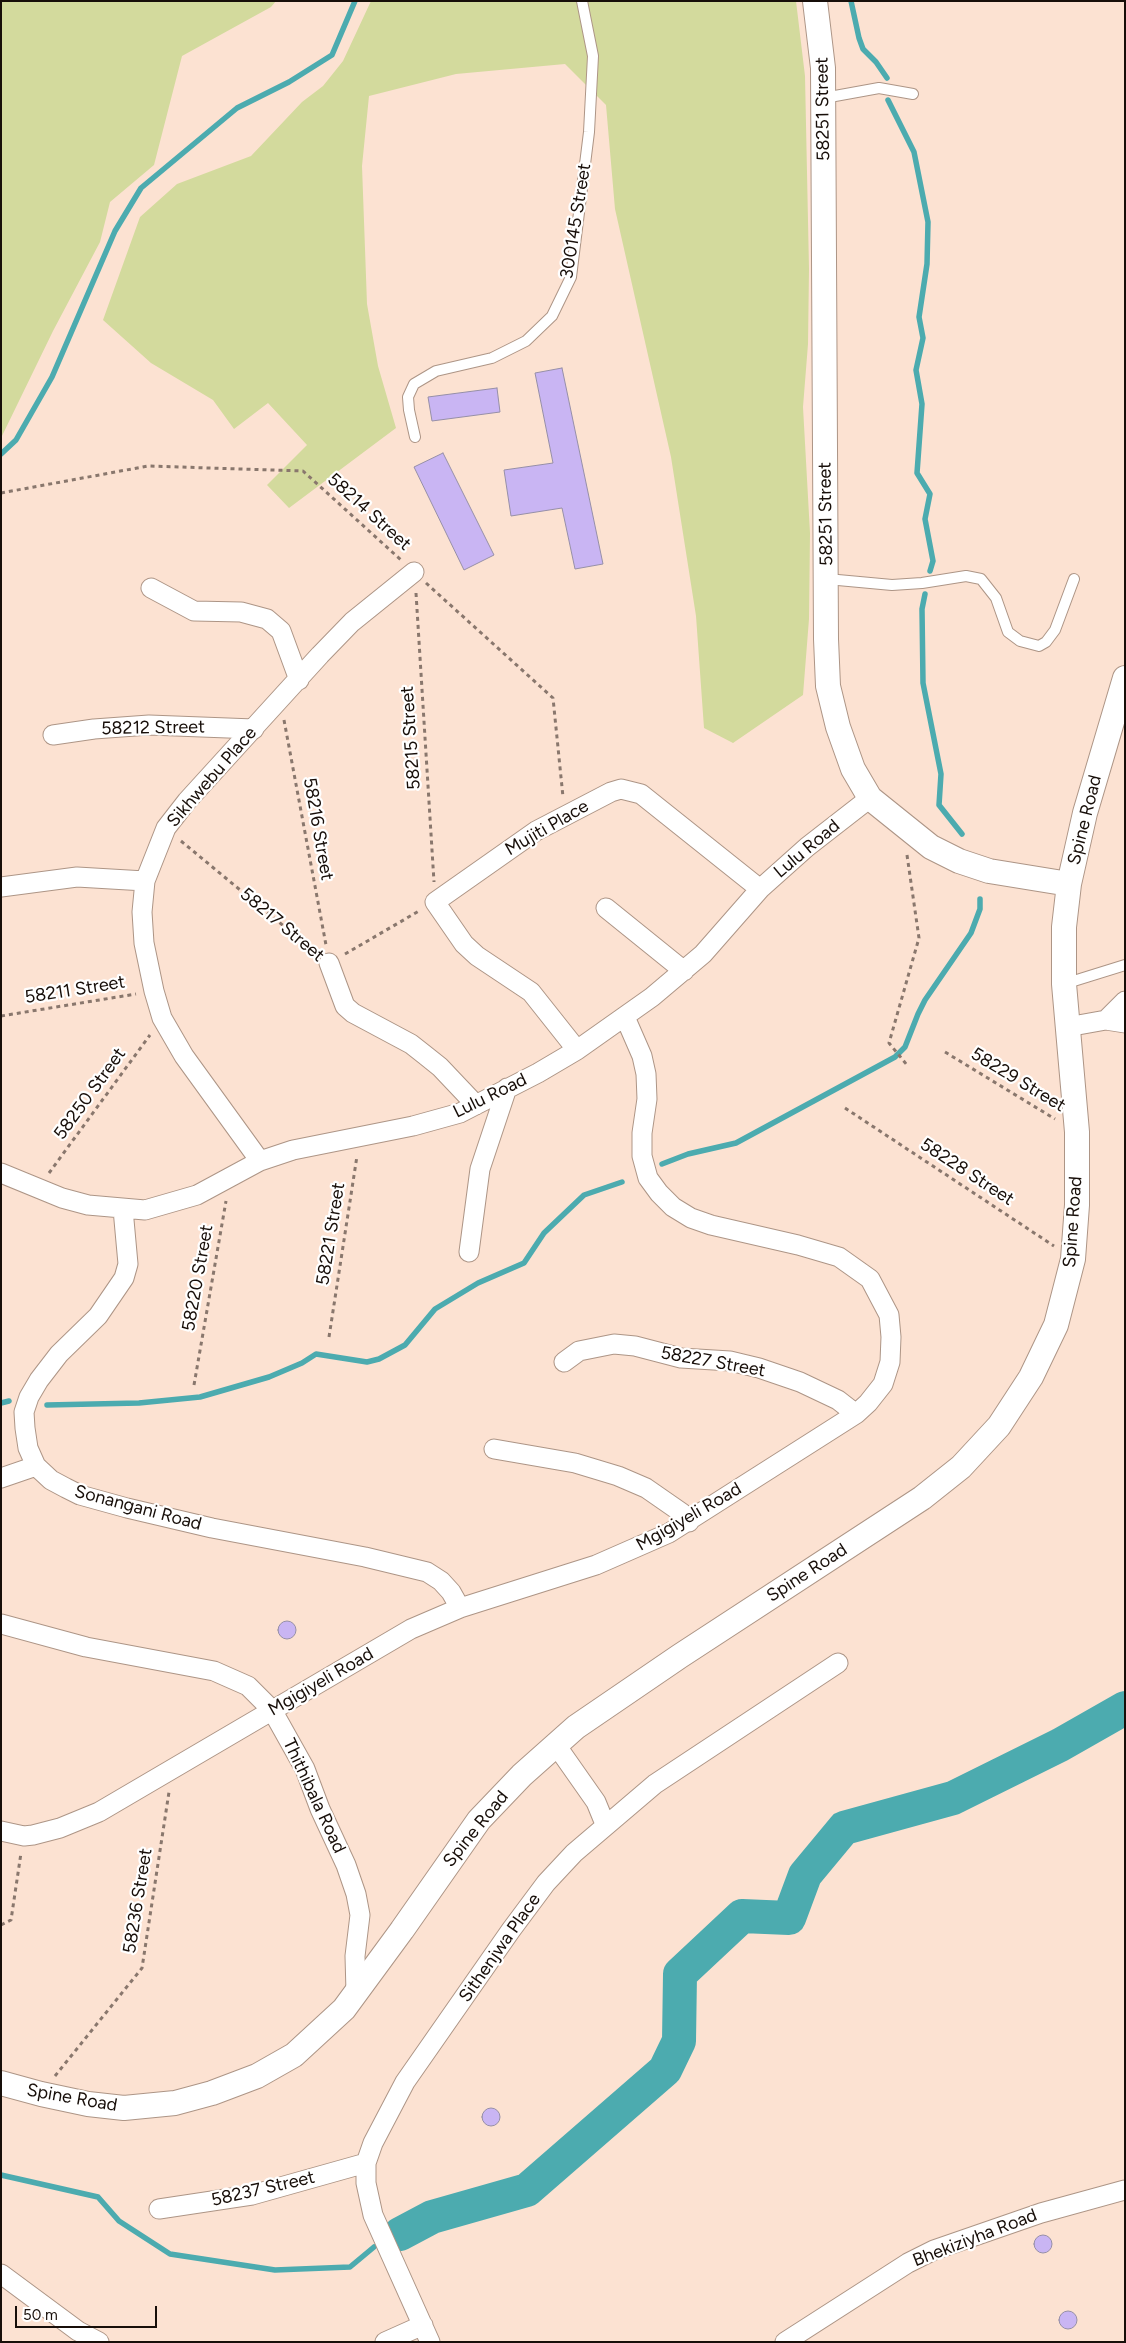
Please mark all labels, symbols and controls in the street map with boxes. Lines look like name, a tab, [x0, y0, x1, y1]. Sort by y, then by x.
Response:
street label: 58251 Street	[811, 57, 835, 161]
street label: 300145 Street	[556, 162, 596, 280]
street label: 58251 Street	[814, 462, 838, 566]
street label: 58214 Street	[323, 469, 415, 555]
street label: 58215 Street	[397, 685, 425, 791]
street label: 58212 Street	[101, 716, 205, 740]
street label: Sikhwebu Place	[163, 722, 261, 832]
street label: Spine Road	[1063, 773, 1107, 867]
street label: 58216 Street	[298, 776, 338, 882]
street label: Mujiti Place	[501, 795, 593, 861]
street label: Lulu Road	[770, 815, 844, 883]
street label: 58217 Street	[235, 883, 329, 967]
street label: 58211 Street	[23, 971, 127, 1009]
street label: 58229 Street	[967, 1043, 1069, 1117]
street label: 58250 Street	[49, 1044, 131, 1144]
street label: Lulu Road	[450, 1069, 530, 1123]
street label: 58228 Street	[916, 1134, 1018, 1210]
street label: Spine Road	[1059, 1176, 1087, 1268]
street label: 58221 Street	[312, 1181, 350, 1287]
street label: 58220 Street	[178, 1223, 218, 1333]
street label: 58227 Street	[659, 1342, 767, 1382]
street label: Mgigiyeli Road	[633, 1478, 745, 1556]
street label: Sonangani Road	[72, 1481, 204, 1535]
street label: Spine Road	[763, 1539, 851, 1607]
street label: Mgigiyeli Road	[265, 1643, 377, 1721]
street label: Thithibala Road	[278, 1735, 350, 1857]
street label: Spine Road	[439, 1787, 513, 1871]
street label: 58236 Street	[119, 1847, 157, 1955]
street label: Sithenjwa Place	[455, 1890, 545, 2006]
street label: Spine Road	[25, 2079, 119, 2117]
street label: 58237 Street	[209, 2167, 317, 2211]
street label: Bhekiziyha Road	[910, 2204, 1040, 2272]
scale bar	[18, 2296, 160, 2328]
text: 50 m	[23, 2306, 58, 2324]

